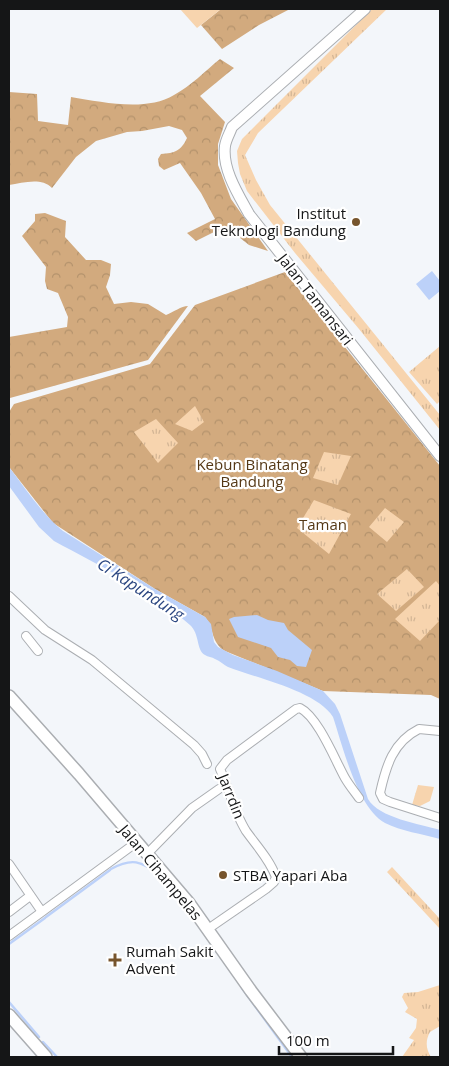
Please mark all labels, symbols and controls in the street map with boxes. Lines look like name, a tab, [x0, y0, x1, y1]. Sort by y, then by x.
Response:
place label: Institut Teknologi Bandung	[212, 203, 346, 240]
marker: Institut Teknologi Bandung	[350, 216, 362, 228]
street label: Jalan Tamansari	[273, 248, 358, 349]
park label: Kebun Binatang Bandung	[196, 454, 308, 491]
park label: Taman	[299, 514, 347, 534]
water label: Ci Kapundung	[93, 553, 189, 626]
street label: Jarrdin	[213, 769, 250, 821]
street label: Jalan Cihampelas	[114, 818, 207, 924]
place label: STBA Yapari Aba	[233, 865, 348, 885]
marker: STBA Yapari Aba	[217, 869, 229, 881]
place label: Rumah Sakit Advent	[126, 941, 213, 978]
marker: Rumah Sakit Advent	[108, 953, 122, 967]
scale bar	[279, 1024, 393, 1056]
text: 100 m	[286, 1030, 330, 1050]

